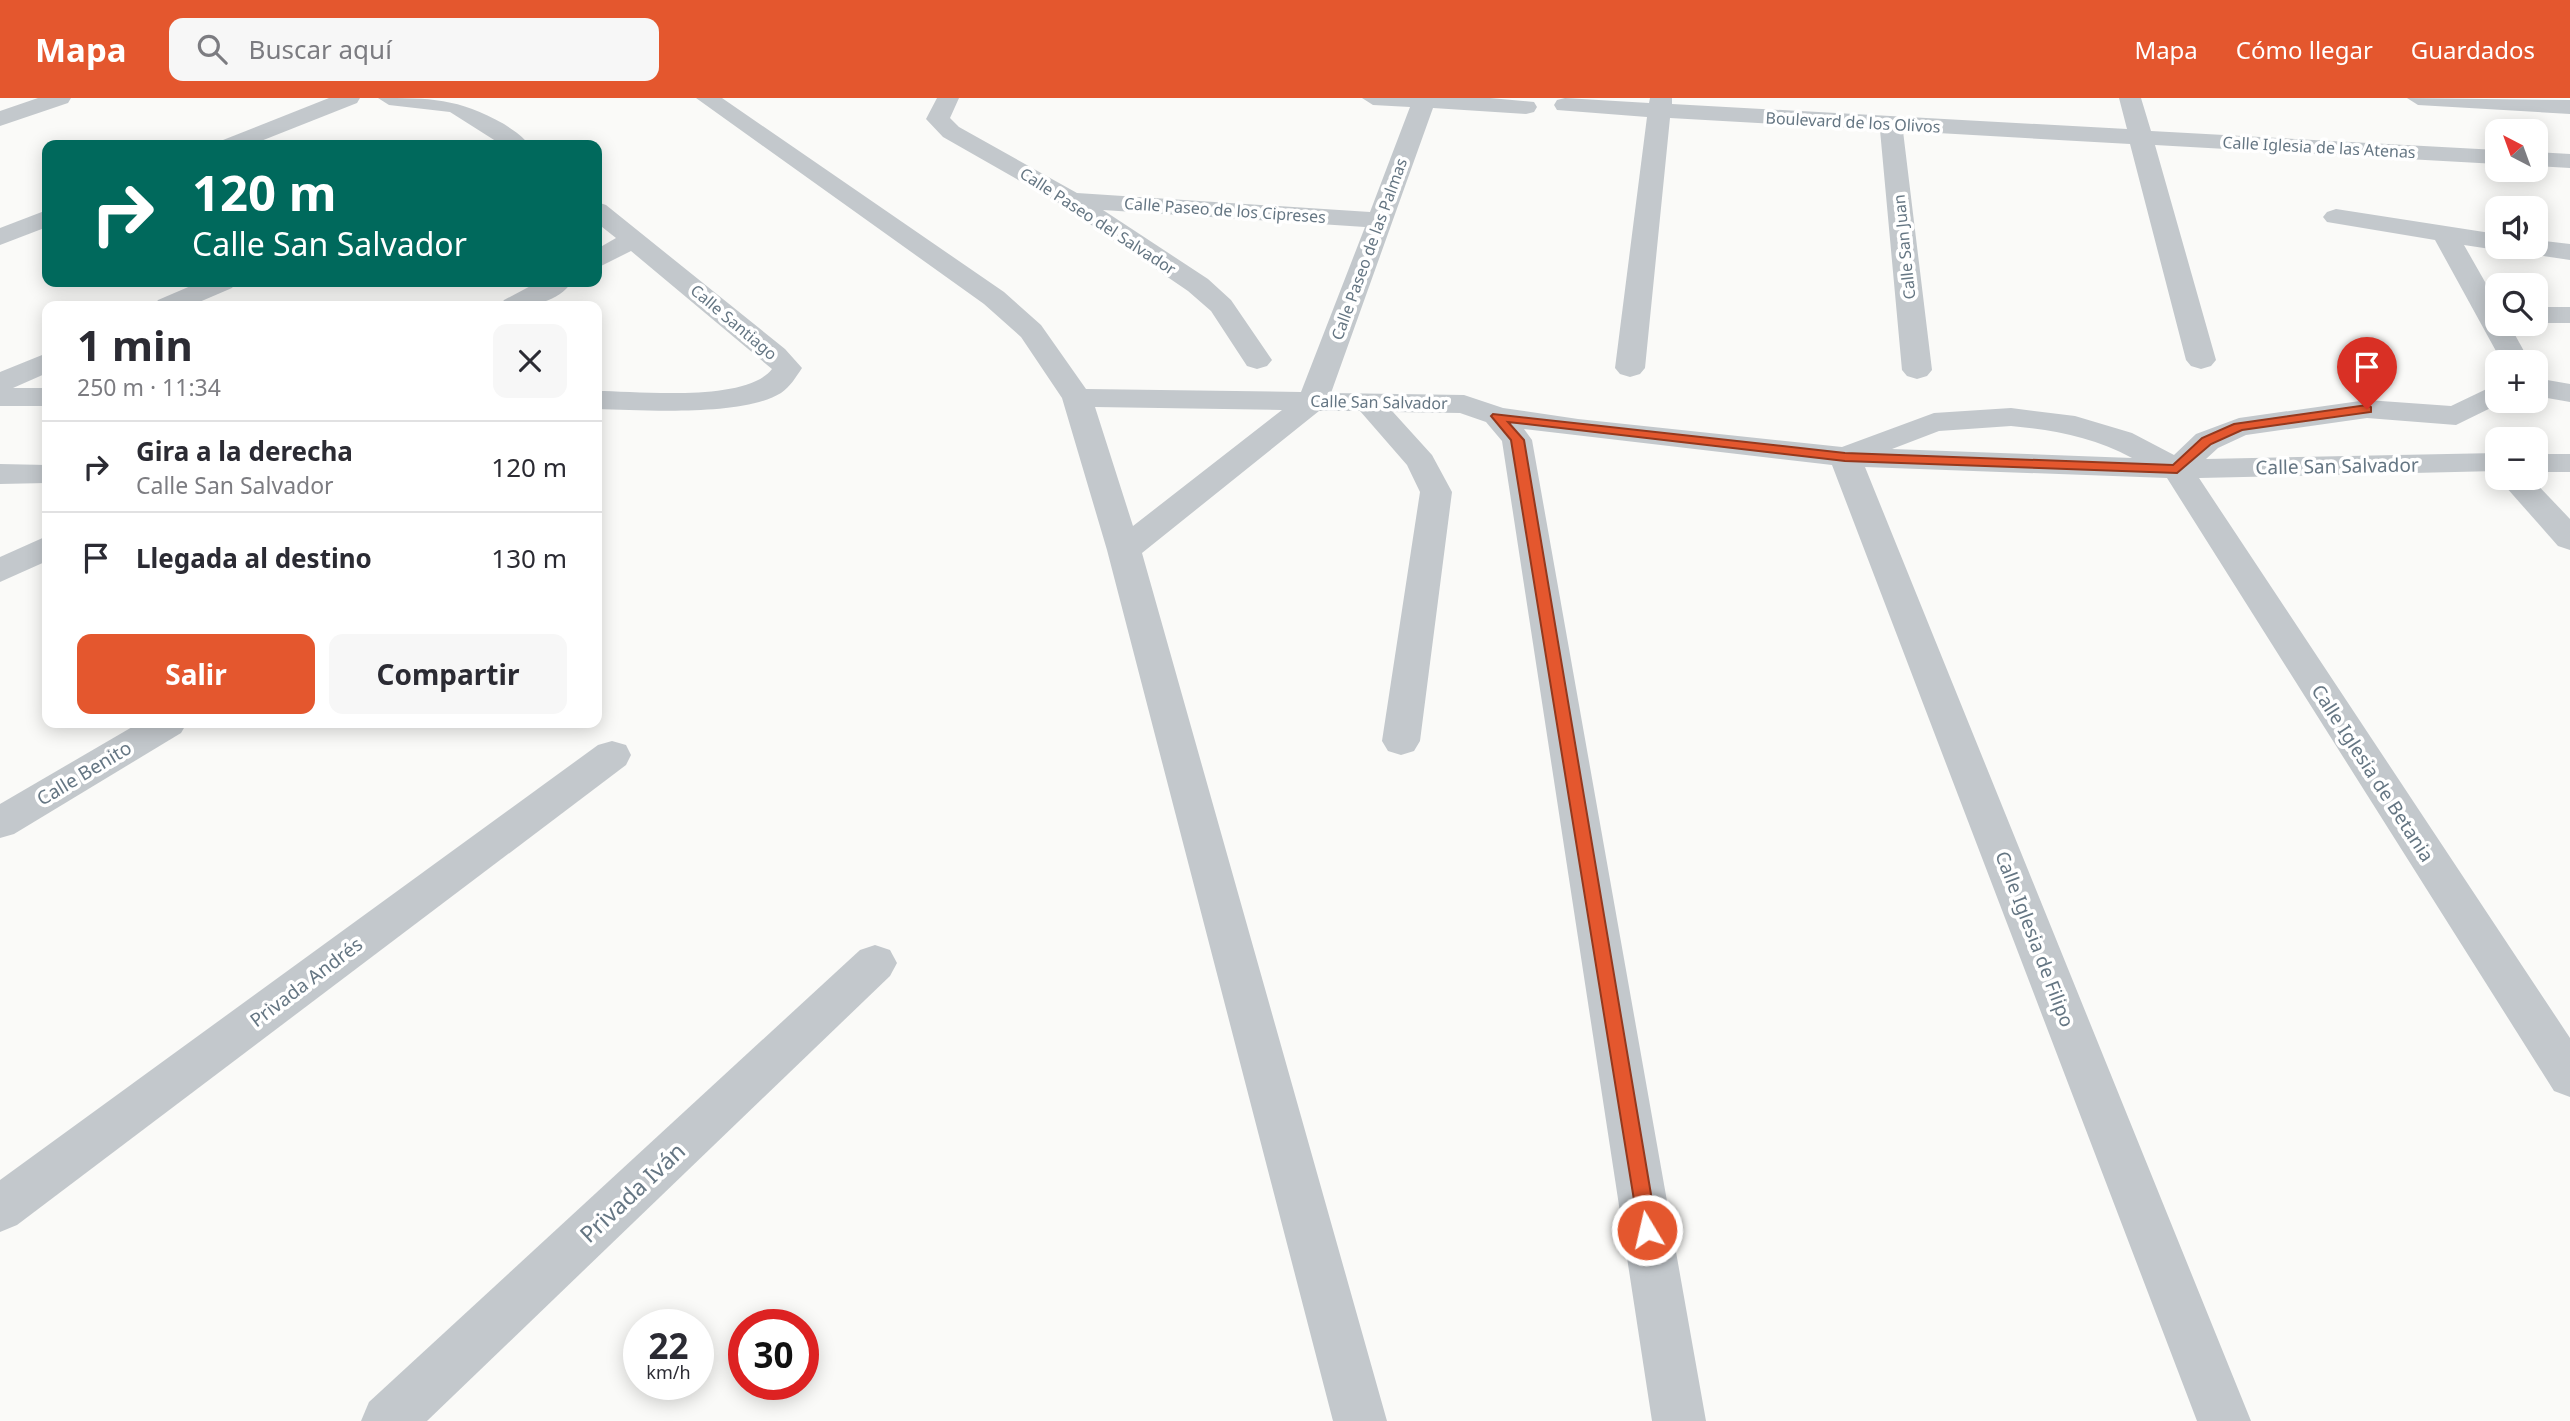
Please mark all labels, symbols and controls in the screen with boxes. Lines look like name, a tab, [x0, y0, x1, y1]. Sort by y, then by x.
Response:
search box	[169, 18, 659, 81]
text: Mapa	[35, 27, 127, 72]
icon: search	[193, 30, 231, 68]
text: Buscar aquí	[249, 31, 392, 67]
text: Mapa	[2134, 33, 2198, 66]
text: Cómo llegar	[2236, 33, 2373, 66]
text: Guardados	[2411, 33, 2535, 66]
street label: Boulevard de los Olivos	[1765, 106, 1941, 138]
north arrow	[2485, 119, 2548, 182]
map controls	[2485, 119, 2548, 490]
street label: Calle Iglesia de las Atenas	[2222, 131, 2416, 163]
street label: Calle Paseo de las Palmas	[1326, 155, 1412, 343]
text: 120 m	[192, 159, 337, 225]
street label: Calle Paseo del Salvador	[1016, 162, 1181, 280]
icon: right	[77, 168, 168, 259]
street label: Calle Paseo de los Cipreses	[1123, 192, 1327, 228]
street label: Calle San Juan	[1888, 193, 1920, 301]
button: sound	[2485, 196, 2548, 259]
text: Calle San Salvador	[192, 222, 467, 265]
button: search	[2485, 273, 2548, 336]
street label: Calle Santiago	[686, 279, 782, 365]
text: 1 min	[77, 316, 193, 373]
button: close	[493, 324, 567, 398]
pin	[2337, 337, 2397, 409]
icon: arrive	[2348, 348, 2386, 386]
button: +	[2485, 350, 2548, 413]
text: 250 m · 11:34	[77, 371, 221, 403]
street label: Calle San Salvador	[1310, 390, 1448, 414]
button: −	[2485, 427, 2548, 490]
text: Gira a la derecha	[136, 433, 353, 469]
icon: right	[77, 448, 115, 486]
text: 120 m	[491, 449, 567, 485]
street label: Calle San Salvador	[2255, 452, 2419, 480]
text: Calle San Salvador	[136, 469, 334, 501]
icon: arrive	[77, 539, 115, 577]
text: Llegada al destino	[136, 540, 372, 576]
text: 130 m	[491, 540, 567, 576]
button: Salir	[77, 634, 315, 714]
button: Compartir	[329, 634, 567, 714]
street label: Calle Iglesia de Betania	[2306, 679, 2440, 867]
street label: Calle Benito	[32, 735, 136, 811]
street label: Calle Iglesia de Filipo	[1989, 847, 2081, 1031]
street label: Privada Andrés	[244, 931, 368, 1033]
street label: Privada Iván	[572, 1135, 692, 1249]
position arrow	[1610, 1193, 1684, 1267]
speed limit sign: 30	[728, 1309, 819, 1400]
text: 22	[648, 1322, 689, 1369]
text: km/h	[646, 1360, 691, 1384]

